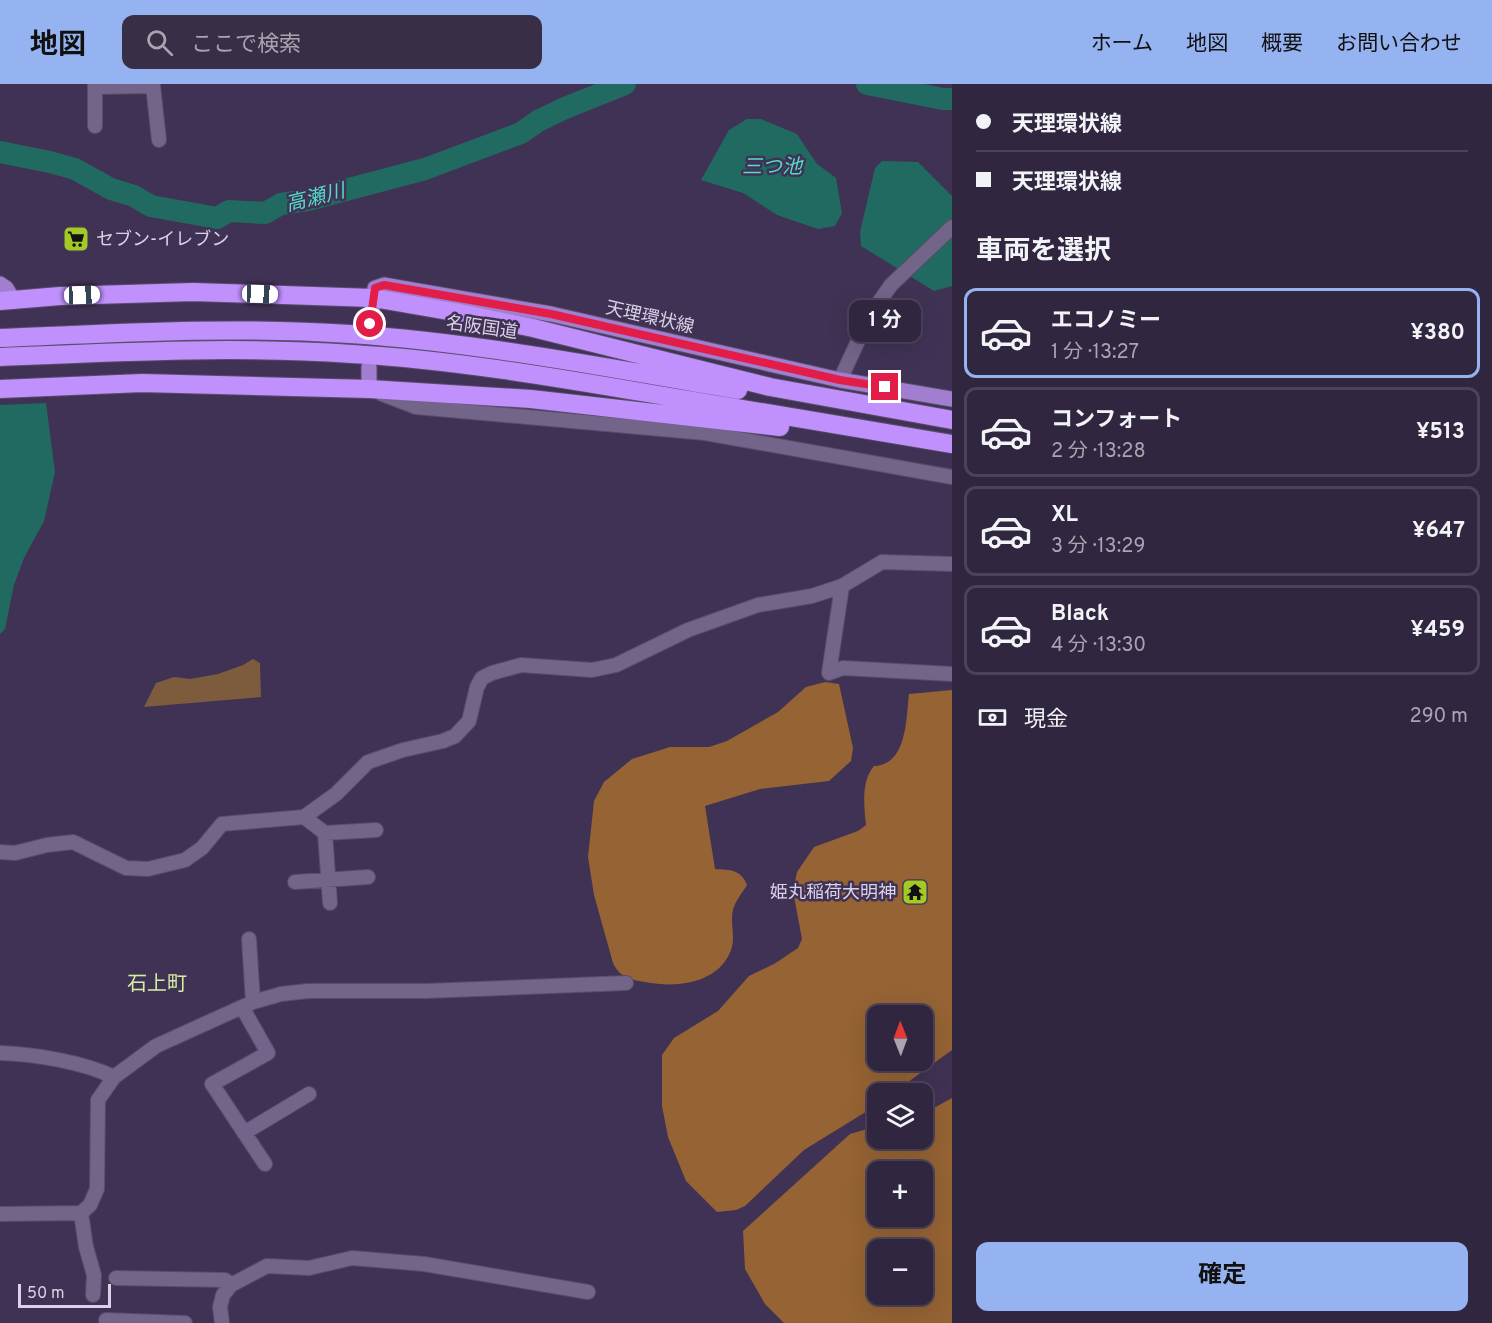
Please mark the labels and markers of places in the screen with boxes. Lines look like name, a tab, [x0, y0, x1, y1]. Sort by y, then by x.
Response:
supermarket icon: セブン-イレブン	[61, 224, 91, 254]
place label: セブン-イレブン	[96, 229, 229, 252]
temple icon: 姫丸稲荷大明神	[900, 877, 930, 907]
place label: 姫丸稲荷大明神	[770, 882, 896, 905]

